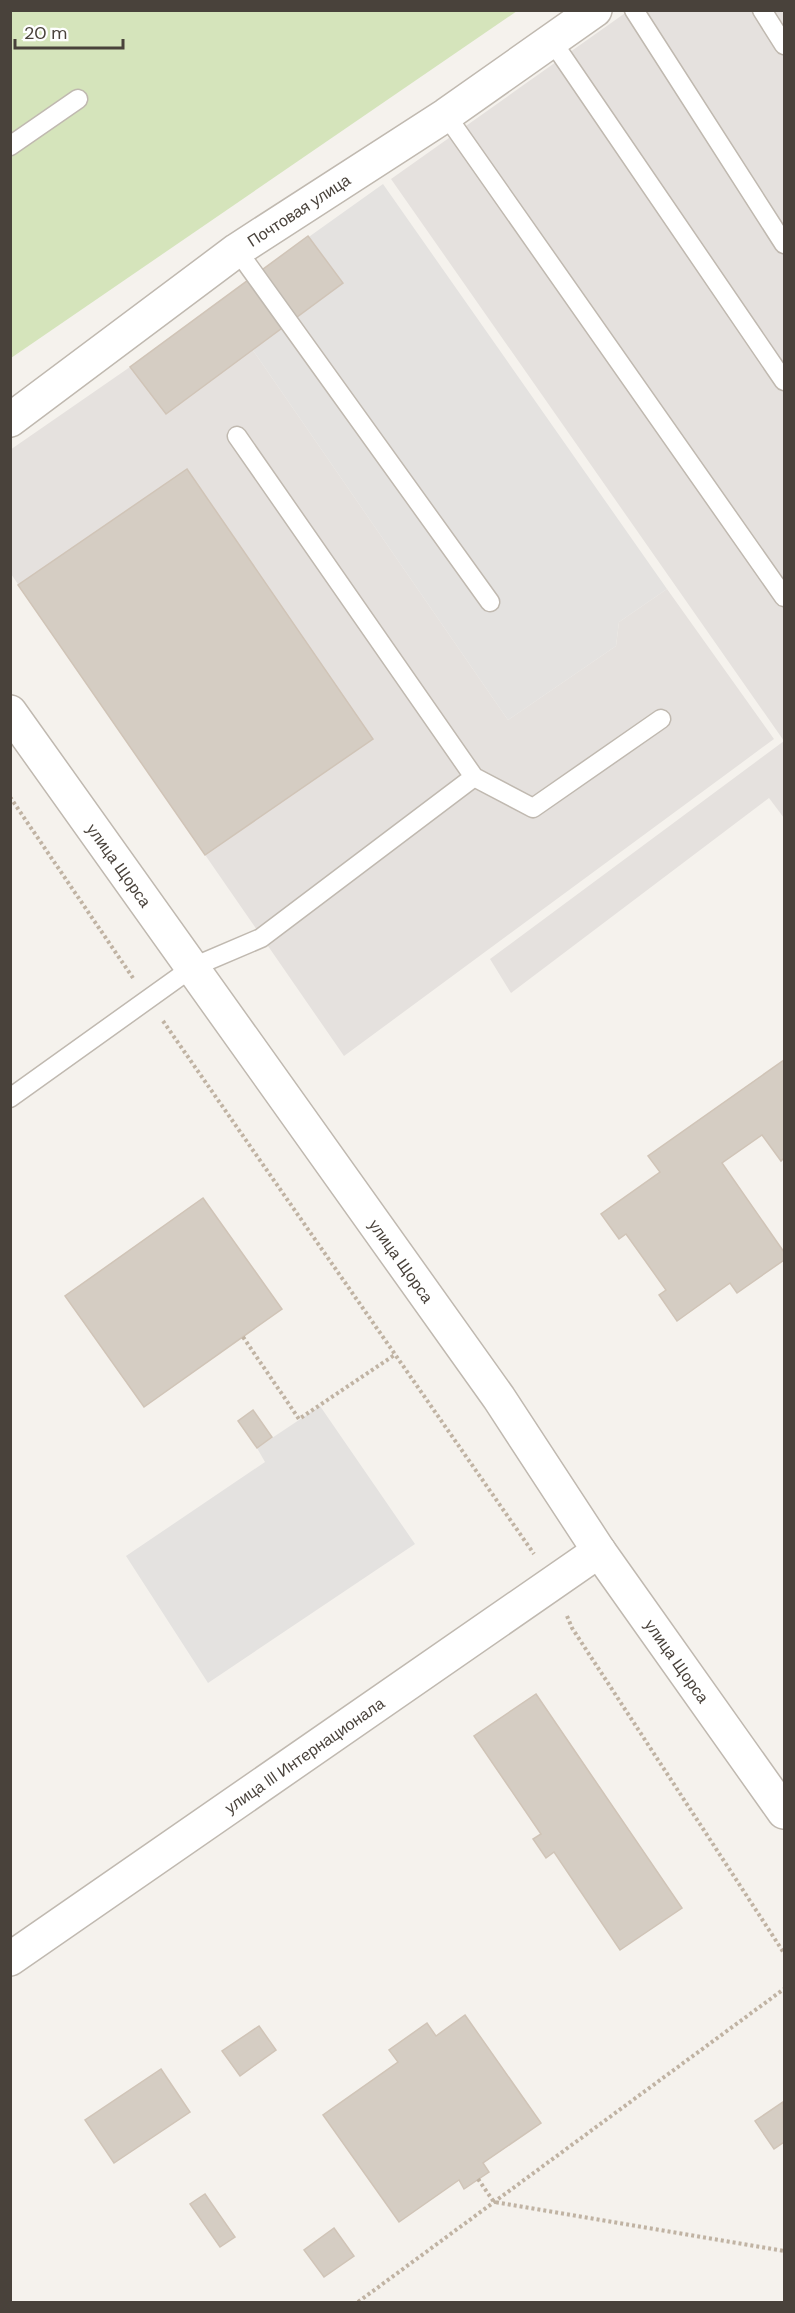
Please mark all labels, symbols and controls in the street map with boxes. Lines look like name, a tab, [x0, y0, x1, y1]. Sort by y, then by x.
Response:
scale bar	[15, 12, 123, 50]
text: 20 m	[24, 21, 67, 45]
street label: Почтовая улица	[243, 170, 355, 252]
street label: улица Щорса	[82, 819, 156, 911]
street label: улица Щорса	[364, 1215, 438, 1307]
street label: улица Щорса	[640, 1615, 713, 1707]
street label: улица III Интернационала	[221, 1693, 389, 1818]

